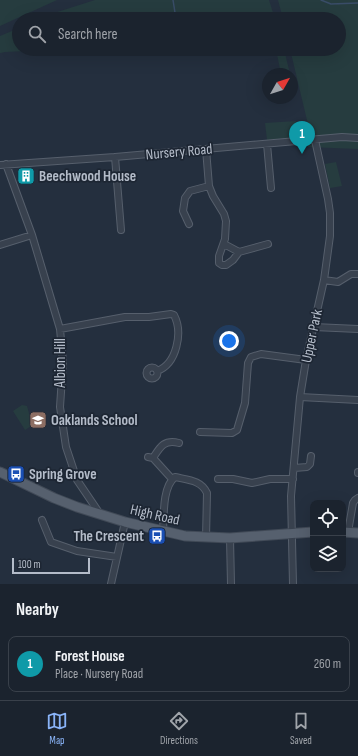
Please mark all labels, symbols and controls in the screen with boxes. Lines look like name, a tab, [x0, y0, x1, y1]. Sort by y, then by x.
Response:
search box	[12, 12, 346, 56]
icon: search	[26, 23, 48, 45]
text: Search here	[58, 25, 118, 44]
north arrow	[262, 68, 298, 104]
pin: 1	[289, 121, 315, 154]
street label: Nursery Road	[145, 140, 213, 164]
building icon: Beechwood House	[16, 166, 36, 186]
place label: Beechwood House	[39, 167, 136, 186]
street label: Upper Park	[297, 307, 327, 365]
your location	[219, 331, 239, 351]
street label: Albion Hill	[51, 338, 70, 389]
school or university icon: Oaklands School	[28, 410, 48, 430]
place label: Oaklands School	[51, 411, 138, 430]
bus stop icon: Spring Grove	[6, 464, 26, 484]
place label: Spring Grove	[29, 465, 97, 484]
street label: High Road	[128, 500, 182, 530]
map controls	[310, 500, 346, 572]
button: locate	[310, 500, 346, 536]
bus stop icon: The Crescent	[147, 526, 167, 546]
place label: The Crescent	[73, 527, 144, 546]
button: layers	[310, 536, 346, 572]
scale bar	[12, 556, 90, 575]
text: 100 m	[18, 558, 40, 571]
text: Nearby	[16, 600, 59, 620]
text: Forest House	[55, 647, 125, 666]
text: 1	[27, 656, 33, 672]
text: 260 m	[314, 656, 341, 672]
text: Place · Nursery Road	[55, 666, 143, 682]
tab: Map	[46, 710, 68, 747]
tab: Directions	[160, 710, 198, 747]
tab: Saved	[290, 710, 312, 747]

